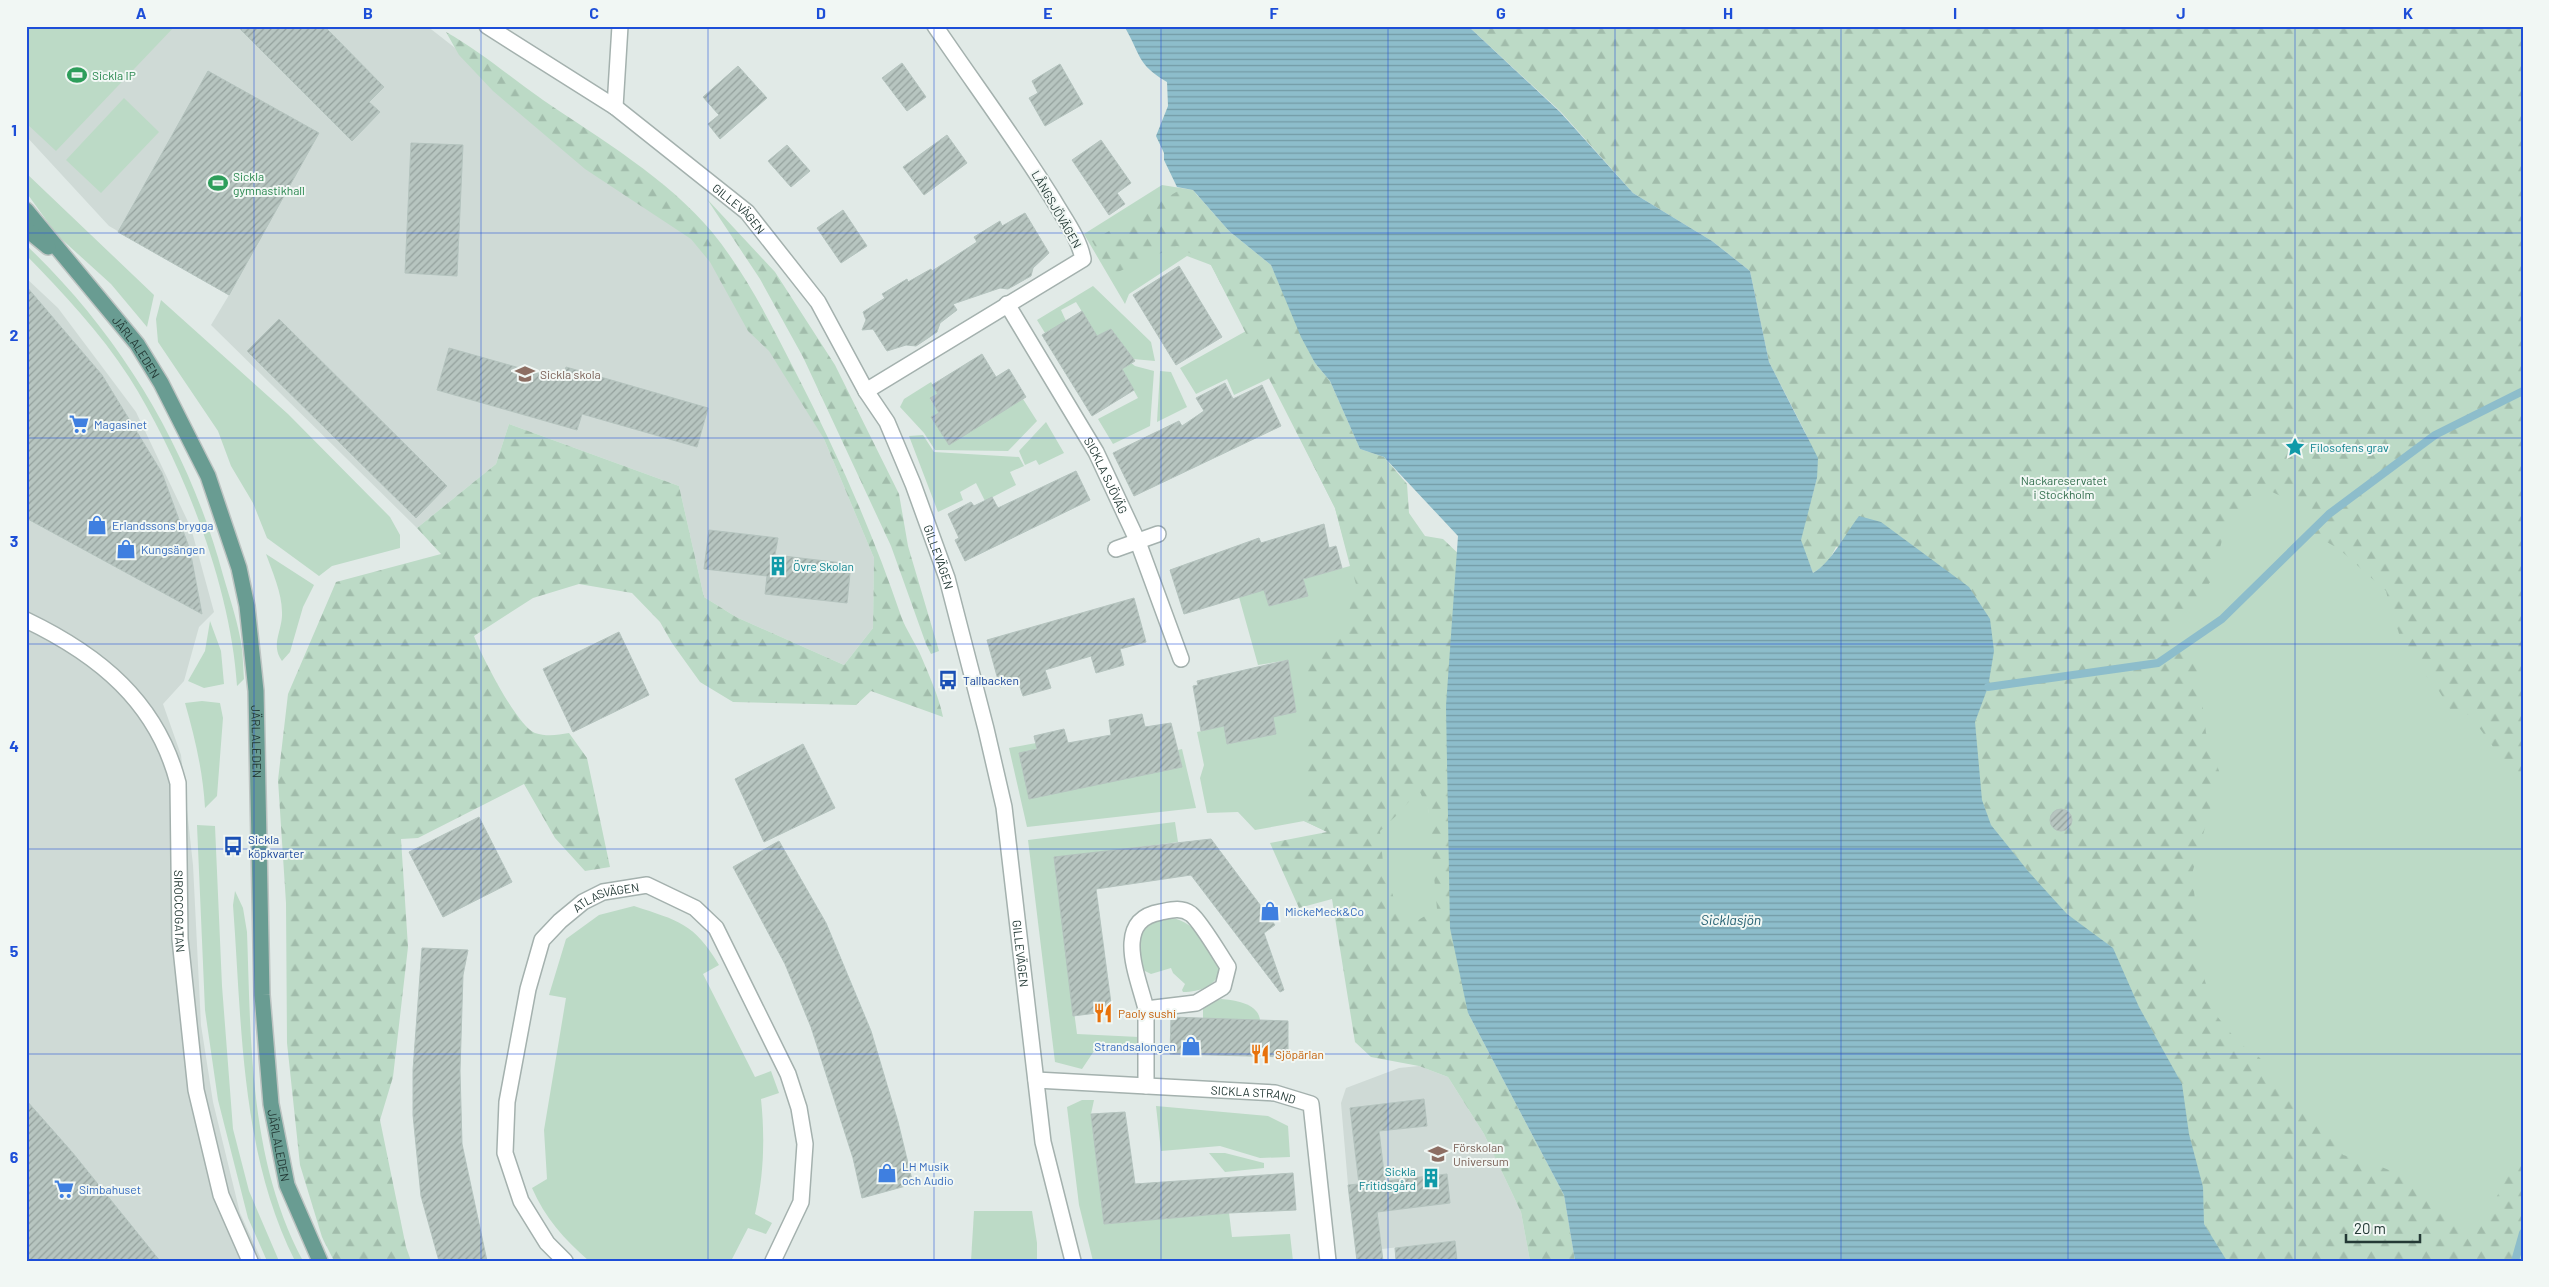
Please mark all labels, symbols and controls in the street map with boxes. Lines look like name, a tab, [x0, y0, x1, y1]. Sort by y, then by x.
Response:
text: A	[136, 3, 147, 22]
text: B	[363, 3, 373, 22]
text: C	[589, 3, 599, 22]
text: D	[816, 3, 826, 22]
text: E	[1043, 3, 1053, 22]
text: F	[1270, 3, 1279, 22]
text: G	[1496, 3, 1506, 22]
text: H	[1723, 3, 1733, 22]
text: I	[1953, 3, 1957, 22]
text: J	[2176, 3, 2186, 22]
text: K	[2403, 3, 2413, 22]
sports icon: Sickla IP	[66, 64, 88, 86]
place label: Sickla IP	[92, 68, 136, 82]
text: 1	[11, 120, 17, 139]
street label: LÅNGSJÖVÄGEN	[1029, 168, 1085, 250]
place label: Sickla gymnastikhall	[233, 169, 305, 197]
sports icon: Sickla gymnastikhall	[207, 172, 229, 194]
street label: GILLEVÄGEN	[710, 180, 768, 236]
street label: JÄRLALEDEN	[110, 313, 163, 380]
text: 2	[10, 325, 19, 344]
school or university icon: Sickla skola	[514, 363, 536, 385]
place label: Sickla skola	[540, 367, 601, 381]
supermarket icon: Magasinet	[68, 413, 90, 435]
place label: Magasinet	[94, 417, 147, 431]
street label: SICKLA SJÖVÄG	[1082, 434, 1131, 516]
place icon: Filosofens grav	[2284, 436, 2306, 458]
place label: Filosofens grav	[2310, 440, 2389, 454]
park label: Nackareservatet i Stockholm	[2021, 473, 2107, 501]
shop icon: Erlandssons brygga	[86, 514, 108, 536]
place label: Erlandssons brygga	[112, 518, 214, 532]
street label: GILLEVÄGEN	[921, 523, 957, 591]
text: 3	[10, 531, 18, 550]
shop icon: Kungsängen	[115, 538, 137, 560]
place label: Kungsängen	[141, 542, 205, 556]
building icon: Övre Skolan	[767, 555, 789, 577]
place label: Övre Skolan	[793, 559, 854, 573]
bus stop icon: Tallbacken	[937, 669, 959, 691]
place label: Tallbacken	[963, 673, 1019, 687]
street label: JÄRLALEDEN	[249, 705, 265, 778]
text: 4	[9, 736, 19, 755]
place label: Sickla köpkvarter	[248, 832, 305, 860]
bus stop icon: Sickla köpkvarter	[222, 835, 244, 857]
street label: SIROCCOGATAN	[172, 870, 188, 953]
street label: ATLASVÄGEN	[570, 879, 640, 915]
shop icon: MickeMeck&Co	[1259, 900, 1281, 922]
place label: MickeMeck&Co	[1285, 904, 1364, 918]
water label: Sicklasjön	[1701, 911, 1761, 928]
street label: GILLEVÄGEN	[1010, 919, 1032, 988]
text: 5	[10, 941, 19, 960]
restaurant icon: Paoly sushi	[1092, 1002, 1114, 1024]
place label: Paoly sushi	[1118, 1006, 1176, 1020]
shop icon: Strandsalongen	[1180, 1035, 1202, 1057]
place label: Strandsalongen	[1094, 1039, 1176, 1053]
restaurant icon: Sjöpärlan	[1249, 1043, 1271, 1065]
place label: Sjöpärlan	[1275, 1047, 1324, 1061]
street label: SICKLA STRAND	[1210, 1083, 1298, 1106]
street label: JÄRLALEDEN	[265, 1108, 293, 1183]
place label: Förskolan Universum	[1453, 1140, 1509, 1168]
school or university icon: Förskolan Universum	[1427, 1143, 1449, 1165]
text: 6	[10, 1147, 19, 1166]
place label: LH Musik och Audio	[902, 1159, 954, 1187]
shop icon: LH Musik och Audio	[876, 1162, 898, 1184]
place label: Sickla Fritidsgård	[1359, 1164, 1416, 1192]
building icon: Sickla Fritidsgård	[1420, 1167, 1442, 1189]
supermarket icon: Simbahuset	[53, 1178, 75, 1200]
place label: Simbahuset	[79, 1182, 141, 1196]
scale bar	[2346, 1212, 2420, 1244]
text: 20 m	[2354, 1219, 2386, 1237]

